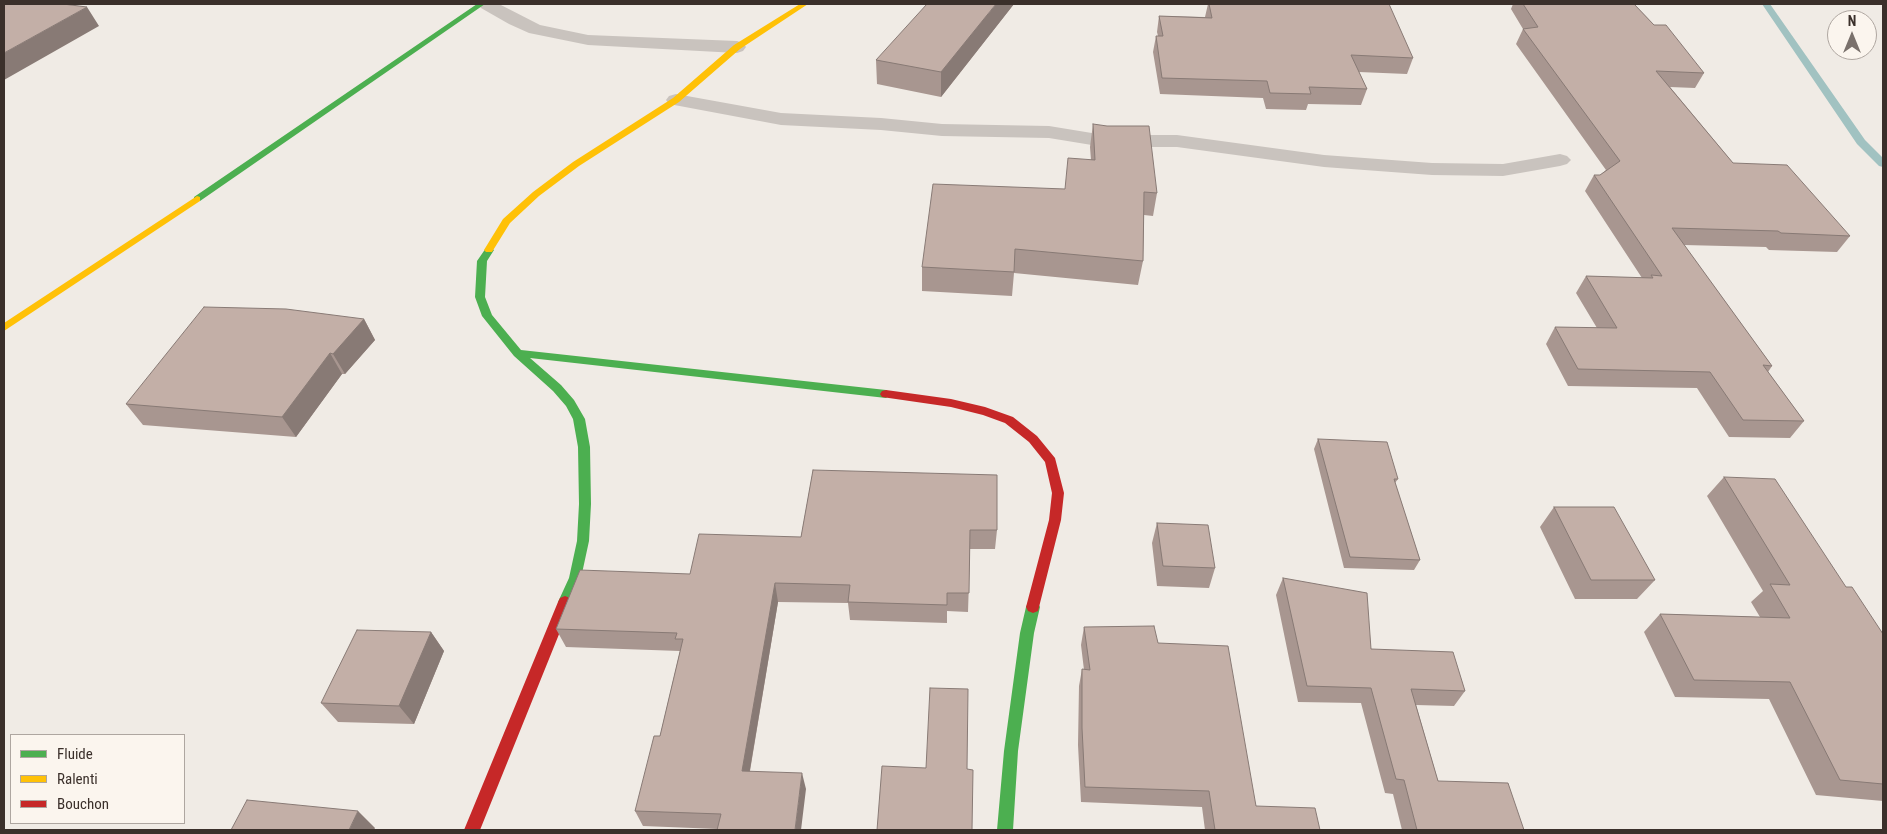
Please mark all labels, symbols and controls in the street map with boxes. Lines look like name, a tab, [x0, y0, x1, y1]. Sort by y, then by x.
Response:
north arrow	[1827, 10, 1877, 60]
text: N	[1848, 13, 1856, 29]
legend	[10, 734, 185, 824]
text: Fluide	[57, 745, 93, 763]
text: Ralenti	[57, 770, 98, 788]
text: Bouchon	[57, 795, 109, 813]

